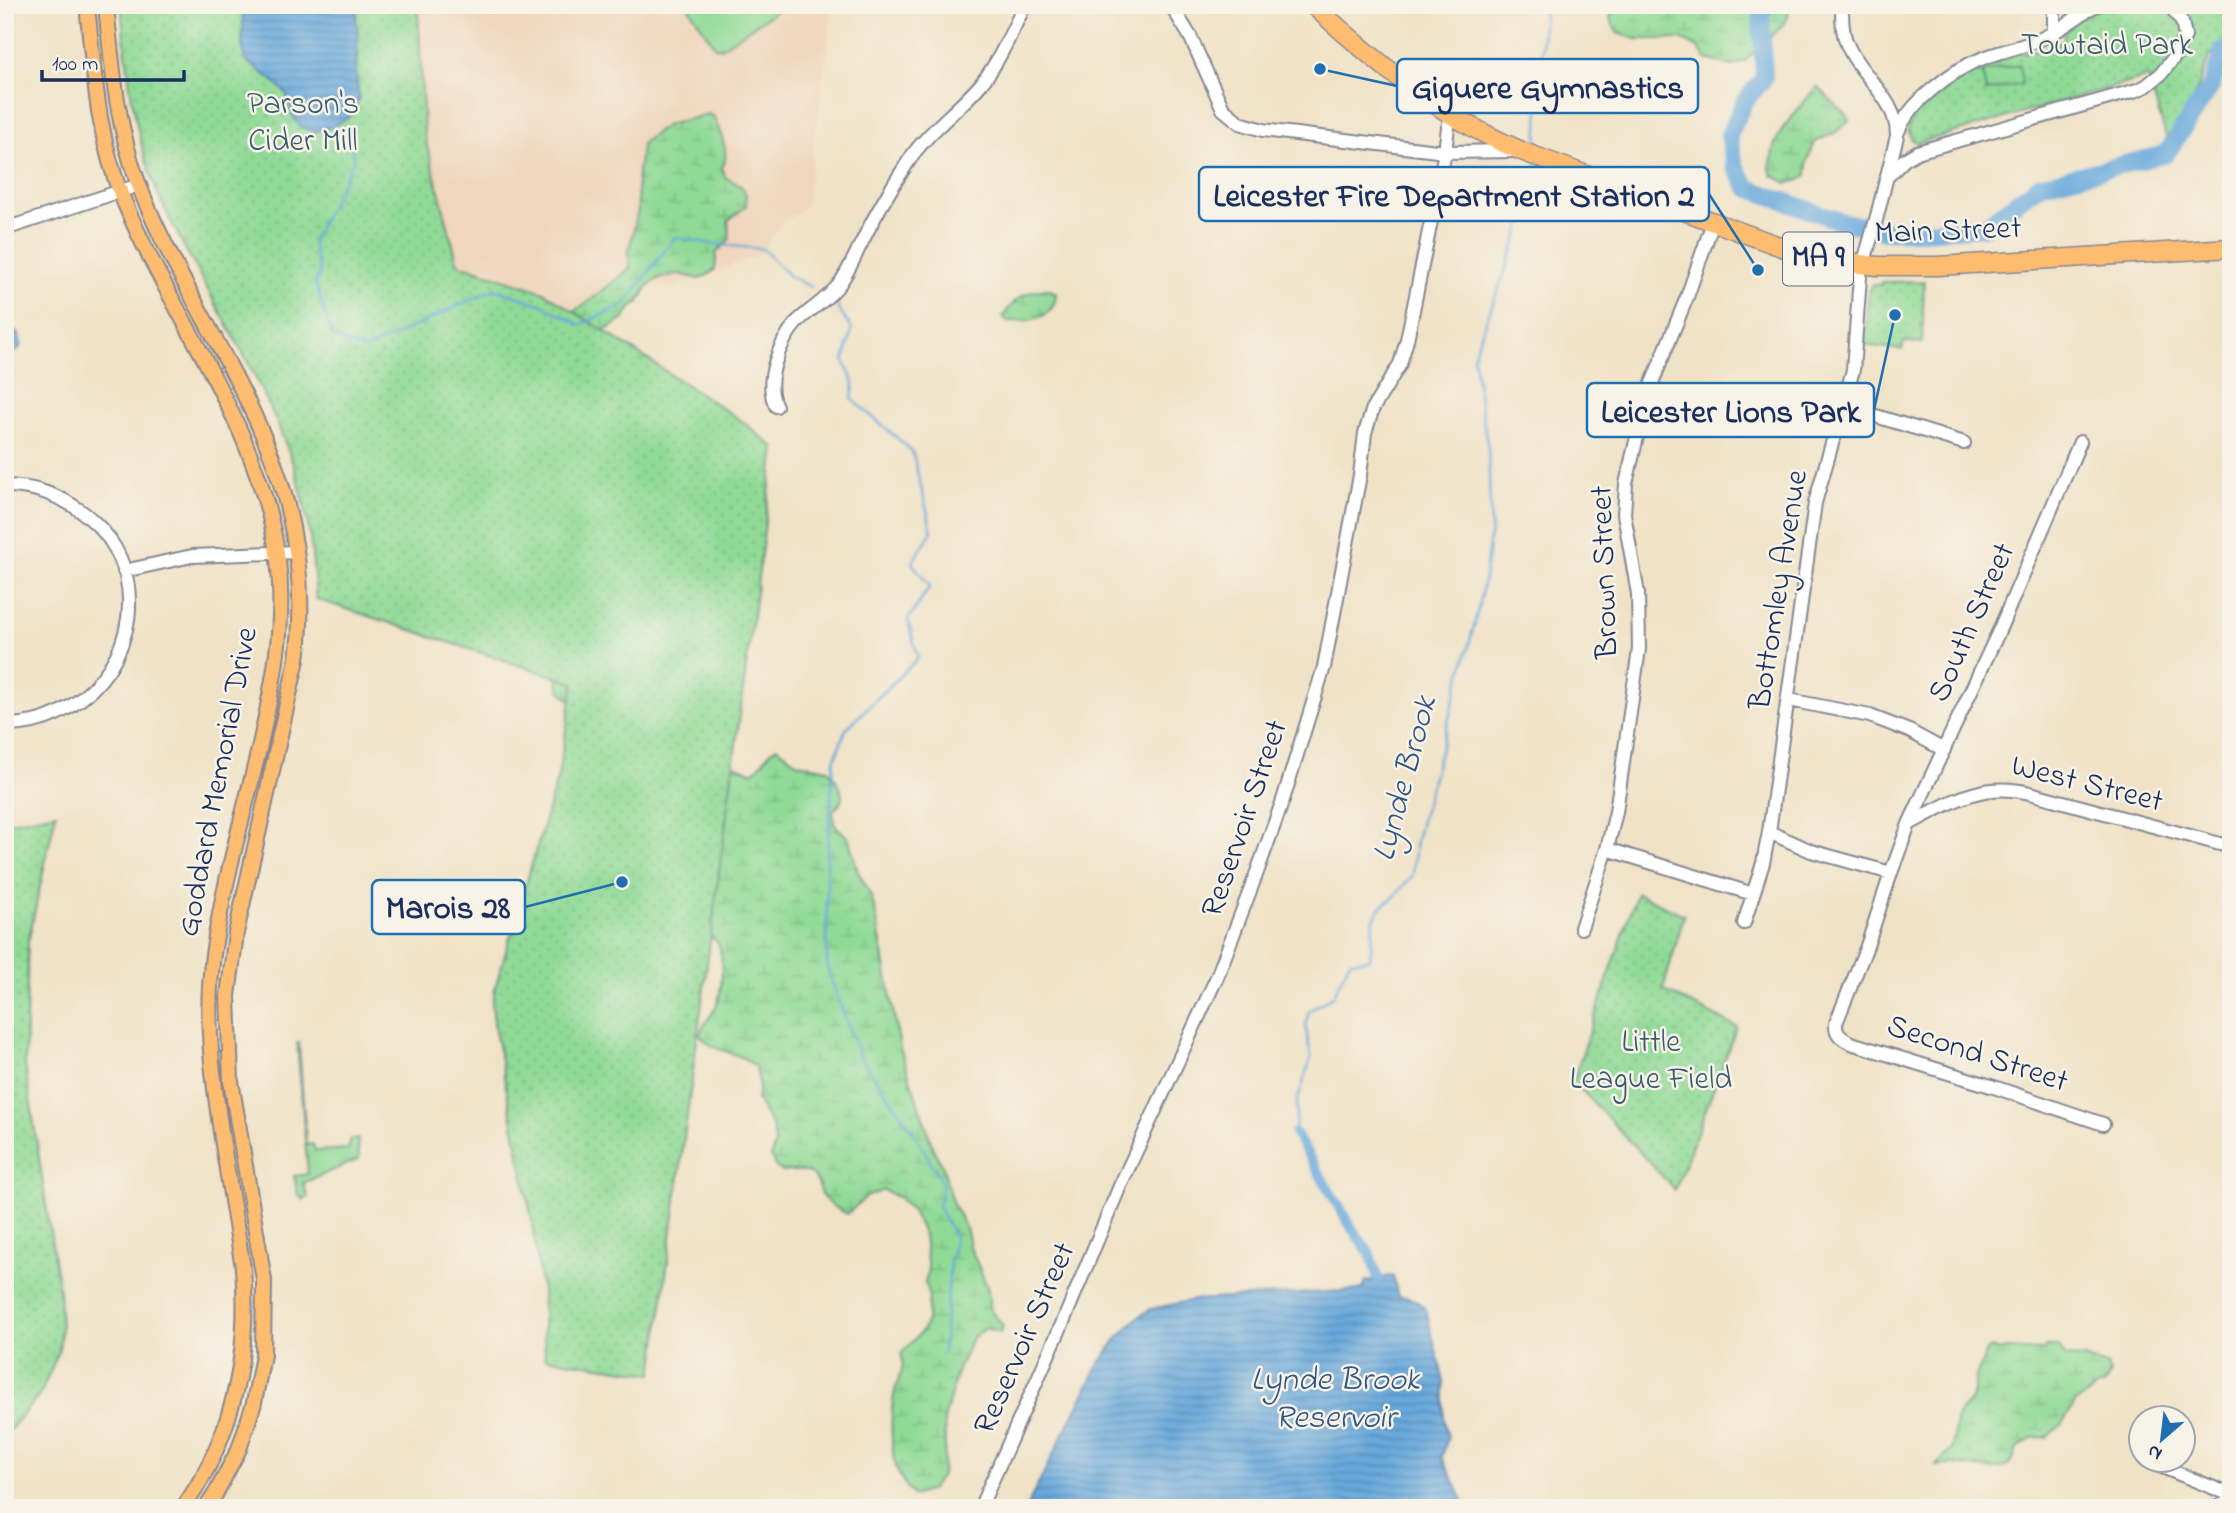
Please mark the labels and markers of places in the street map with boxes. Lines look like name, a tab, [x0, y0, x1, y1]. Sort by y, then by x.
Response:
callout: Giguere Gymnastics	[1397, 59, 1698, 113]
callout: Leicester Fire Department Station 2	[1199, 167, 1709, 221]
callout: Leicester Lions Park	[1587, 383, 1874, 437]
callout: Marois 28	[372, 880, 525, 934]

